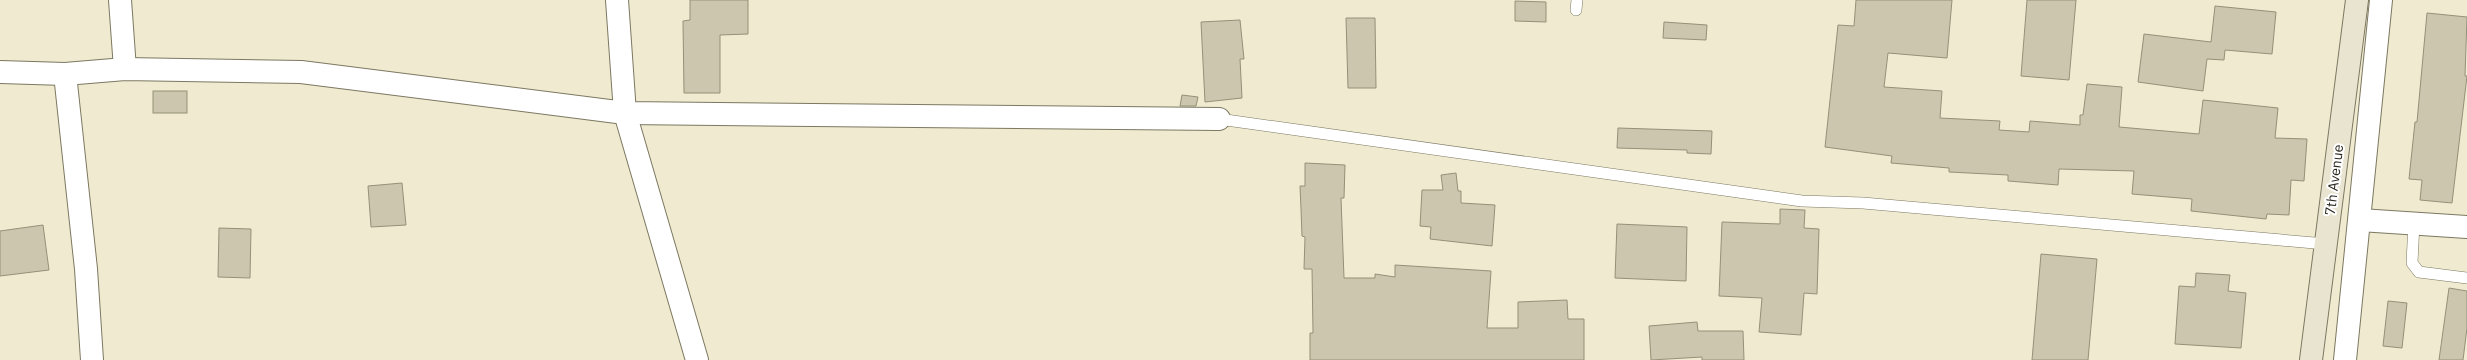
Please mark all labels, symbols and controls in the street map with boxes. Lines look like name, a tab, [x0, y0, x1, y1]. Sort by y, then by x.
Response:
street label: 7th Avenue	[2321, 143, 2347, 216]

